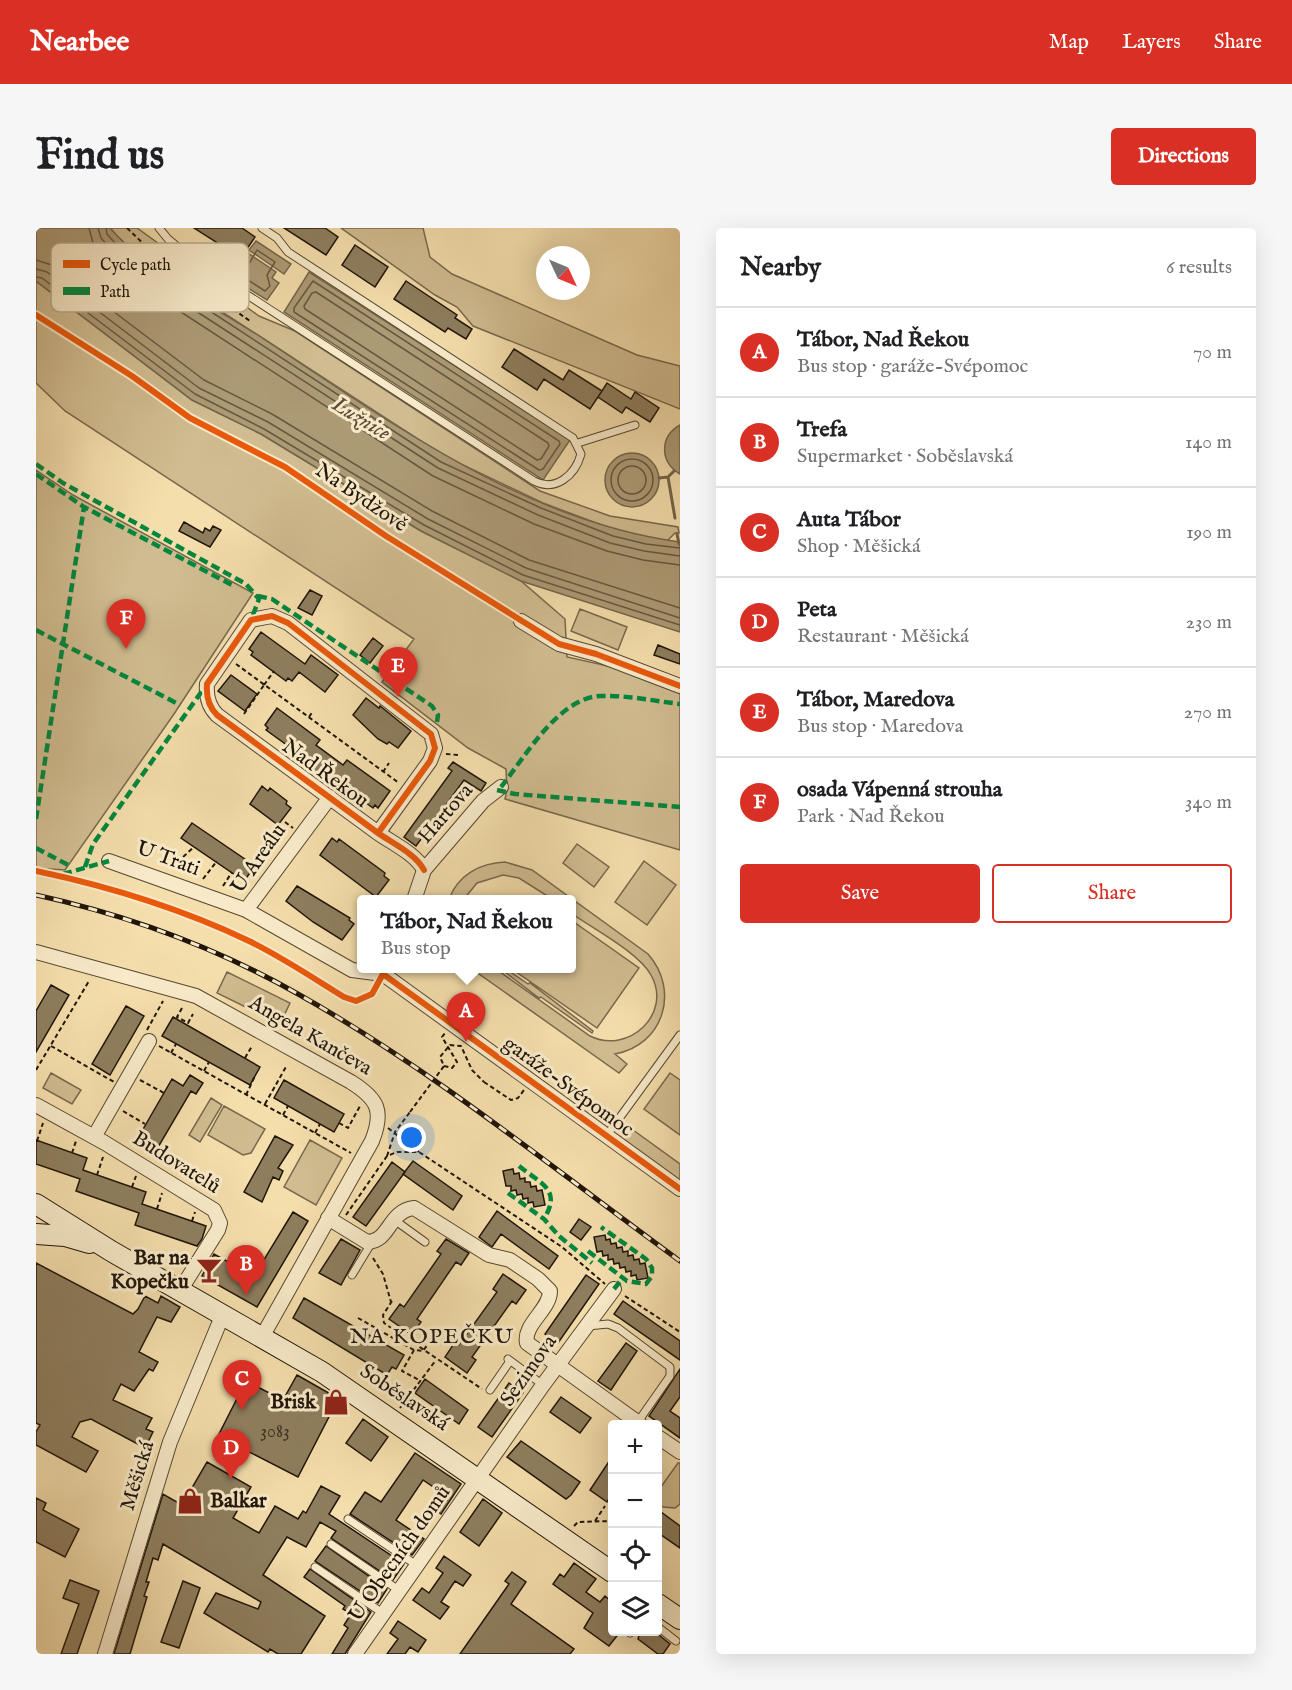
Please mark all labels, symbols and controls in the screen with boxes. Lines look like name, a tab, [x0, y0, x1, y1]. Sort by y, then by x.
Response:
text: Nearbee	[30, 25, 129, 60]
text: Map	[1049, 29, 1089, 56]
text: Layers	[1122, 29, 1181, 56]
text: Share	[1214, 29, 1262, 56]
button: Directions	[1111, 128, 1256, 185]
text: Find us	[36, 130, 164, 183]
legend	[51, 243, 249, 312]
north arrow	[536, 246, 590, 300]
text: Nearby	[740, 251, 821, 284]
text: 6 results	[1166, 255, 1232, 280]
text: Cycle path	[100, 256, 171, 276]
text: Path	[100, 283, 131, 303]
text: Tábor, Nad Řekou	[797, 326, 969, 354]
text: A	[753, 340, 766, 365]
text: 70 m	[1193, 340, 1232, 365]
text: Bus stop · garáže-Svépomoc	[797, 354, 1028, 379]
water label: Lužnice	[326, 390, 396, 448]
text: Trefa	[797, 416, 847, 444]
text: B	[753, 430, 766, 455]
text: 140 m	[1185, 430, 1232, 455]
text: Supermarket · Soběslavská	[797, 444, 1013, 469]
street label: Na Bydžově	[310, 457, 413, 539]
text: Auta Tábor	[797, 506, 901, 534]
text: C	[752, 520, 767, 545]
text: 190 m	[1186, 520, 1232, 545]
text: Shop · Měšická	[797, 534, 921, 559]
text: Peta	[797, 596, 837, 624]
pin: F	[106, 600, 146, 649]
text: D	[751, 610, 768, 635]
text: 230 m	[1186, 610, 1232, 635]
text: Restaurant · Měšická	[797, 624, 969, 649]
pin: E	[378, 648, 418, 697]
text: Tábor, Maredova	[797, 686, 954, 714]
text: E	[753, 700, 766, 725]
text: 270 m	[1184, 700, 1232, 725]
text: Bus stop · Maredova	[797, 714, 963, 739]
street label: Nad Řekou	[276, 733, 375, 815]
text: osada Vápenná strouha	[797, 776, 1002, 804]
street label: Hartova	[412, 778, 480, 850]
text: F	[753, 790, 766, 815]
text: 340 m	[1185, 790, 1232, 815]
text: Park · Nad Řekou	[797, 804, 945, 829]
street label: U Areálu	[225, 819, 293, 899]
street label: U Trati	[133, 835, 203, 883]
button: Save	[740, 864, 980, 923]
button: Share	[992, 864, 1232, 923]
popup	[357, 895, 576, 973]
text: Tábor, Nad Řekou	[380, 908, 553, 936]
text: Bus stop	[380, 936, 451, 961]
street label: Angela Kančeva	[243, 989, 377, 1083]
pin: A	[446, 992, 486, 1042]
street label: garáže-Svépomoc	[497, 1031, 639, 1143]
your location	[397, 1123, 426, 1152]
street label: Budovatelů	[127, 1125, 225, 1201]
place label: Bar na Kopečku	[110, 1245, 190, 1296]
pin: B	[226, 1246, 266, 1295]
bar icon: Bar na Kopečku	[194, 1255, 224, 1285]
district label: NA KOPEČKU	[350, 1323, 514, 1351]
street label: Sezimova	[495, 1329, 564, 1412]
street label: Soběslavská	[354, 1358, 455, 1438]
pin: C	[222, 1360, 262, 1410]
shop icon: Brisk	[321, 1387, 351, 1417]
place label: Brisk	[270, 1389, 317, 1416]
map controls	[608, 1420, 662, 1636]
button: +	[608, 1420, 662, 1474]
house number: 3083	[260, 1421, 290, 1444]
pin: D	[212, 1430, 250, 1479]
street label: Měšická	[115, 1437, 162, 1514]
button: −	[608, 1474, 662, 1528]
street label: U Obecních domů	[343, 1480, 457, 1628]
shop icon: Balkar	[175, 1486, 205, 1516]
place label: Balkar	[210, 1488, 267, 1515]
button: locate	[608, 1528, 662, 1582]
button: layers	[608, 1582, 662, 1636]

